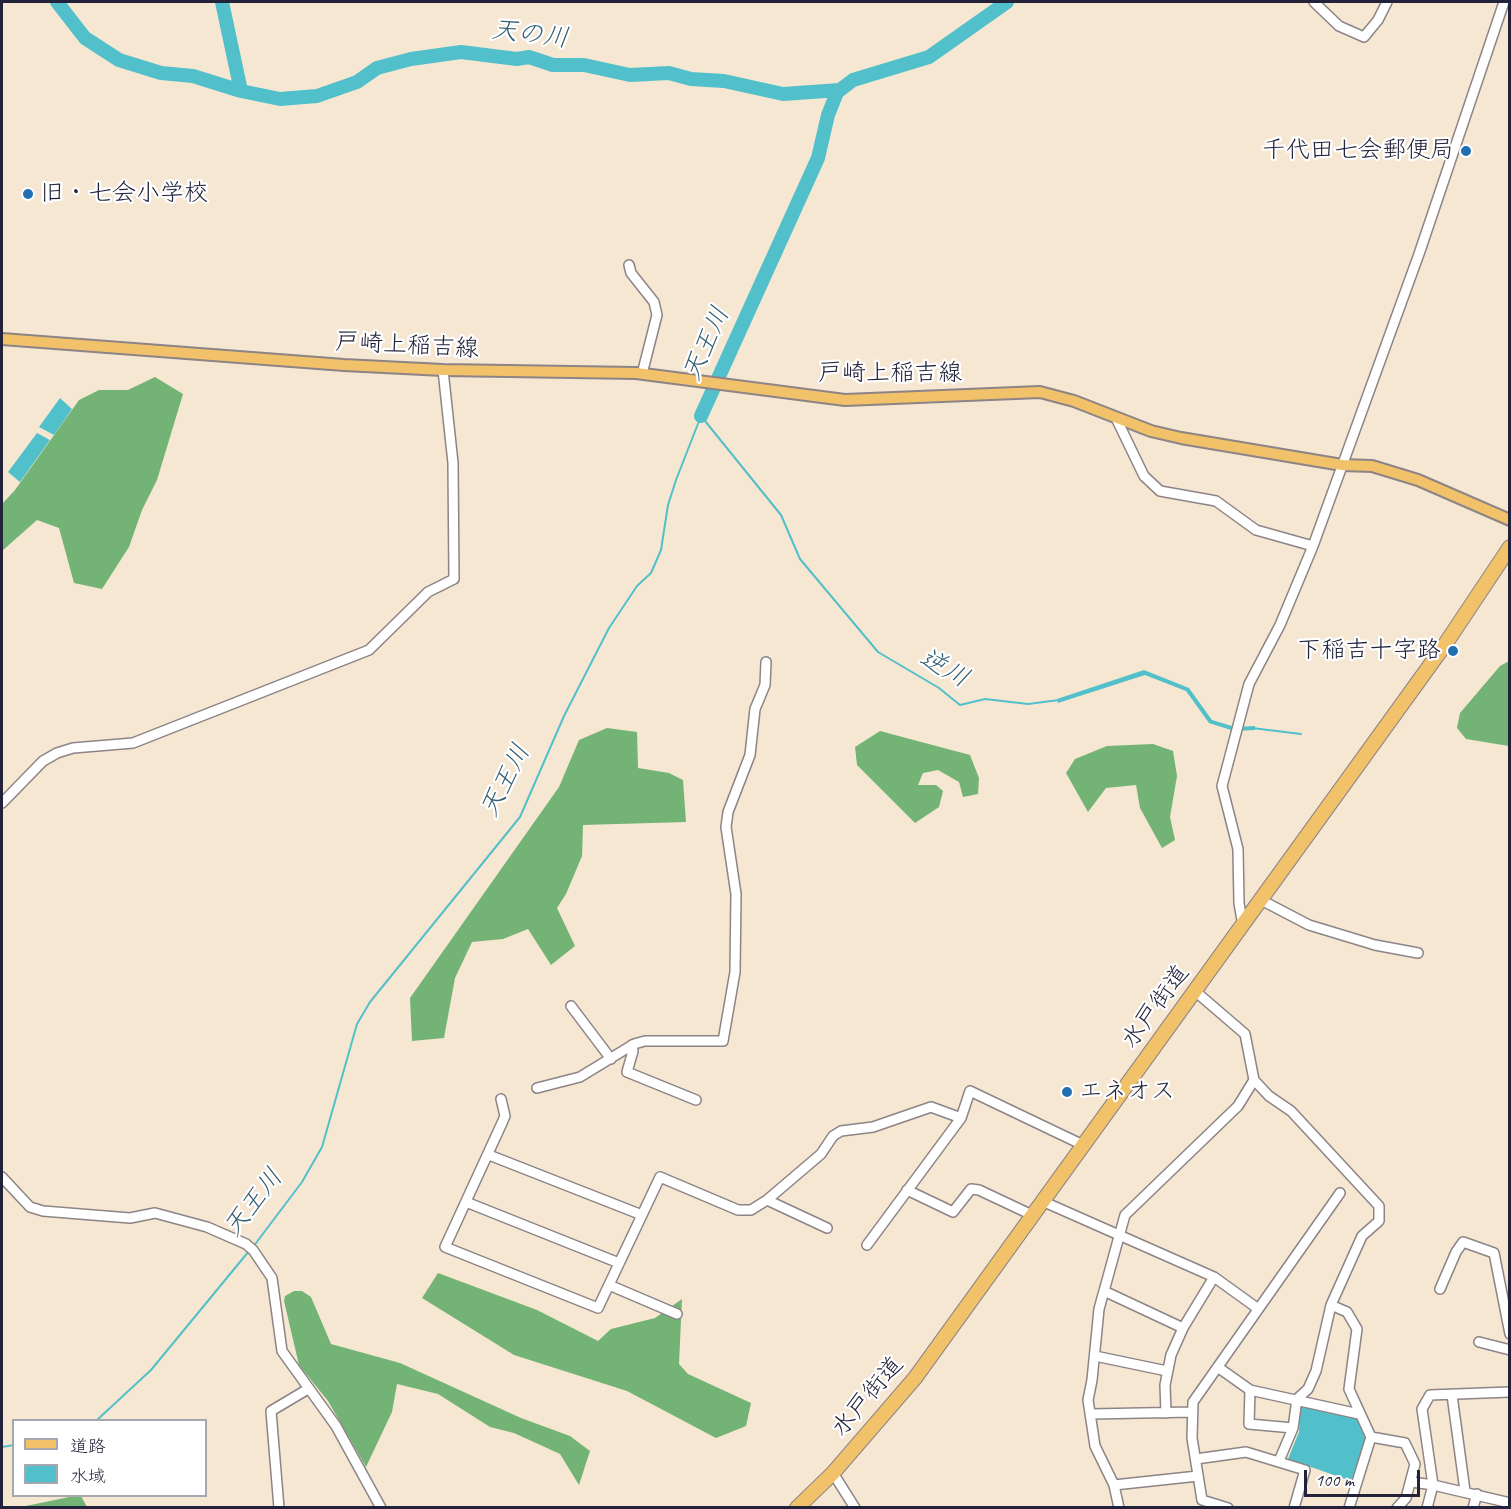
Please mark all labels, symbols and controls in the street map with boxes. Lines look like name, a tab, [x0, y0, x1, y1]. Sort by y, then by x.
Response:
water label: 天の川	[489, 15, 571, 55]
place label: 千代田七会郵便局	[1262, 137, 1454, 165]
marker: 千代田七会郵便局	[1459, 144, 1473, 158]
place label: 旧・七会小学校	[40, 180, 208, 208]
marker: 旧・七会小学校	[21, 187, 35, 201]
water label: 天王川	[677, 302, 737, 386]
street label: 戸崎上稲吉線	[334, 328, 480, 364]
street label: 戸崎上稲吉線	[818, 360, 962, 388]
place label: 下稲吉十字路	[1297, 637, 1441, 665]
water label: 逆川	[914, 643, 974, 695]
marker: 下稲吉十字路	[1446, 644, 1460, 658]
water label: 天王川	[474, 739, 538, 823]
street label: 水戸街道	[1116, 960, 1196, 1054]
place label: エネオス	[1079, 1078, 1175, 1106]
marker: エネオス	[1060, 1085, 1074, 1099]
water label: 天王川	[218, 1163, 290, 1243]
street label: 水戸街道	[826, 1351, 910, 1443]
legend	[12, 1419, 207, 1497]
text: 道路	[70, 1435, 106, 1457]
scale bar	[1307, 1458, 1422, 1496]
text: 水域	[70, 1465, 106, 1487]
text: 100 m	[1315, 1469, 1354, 1491]

